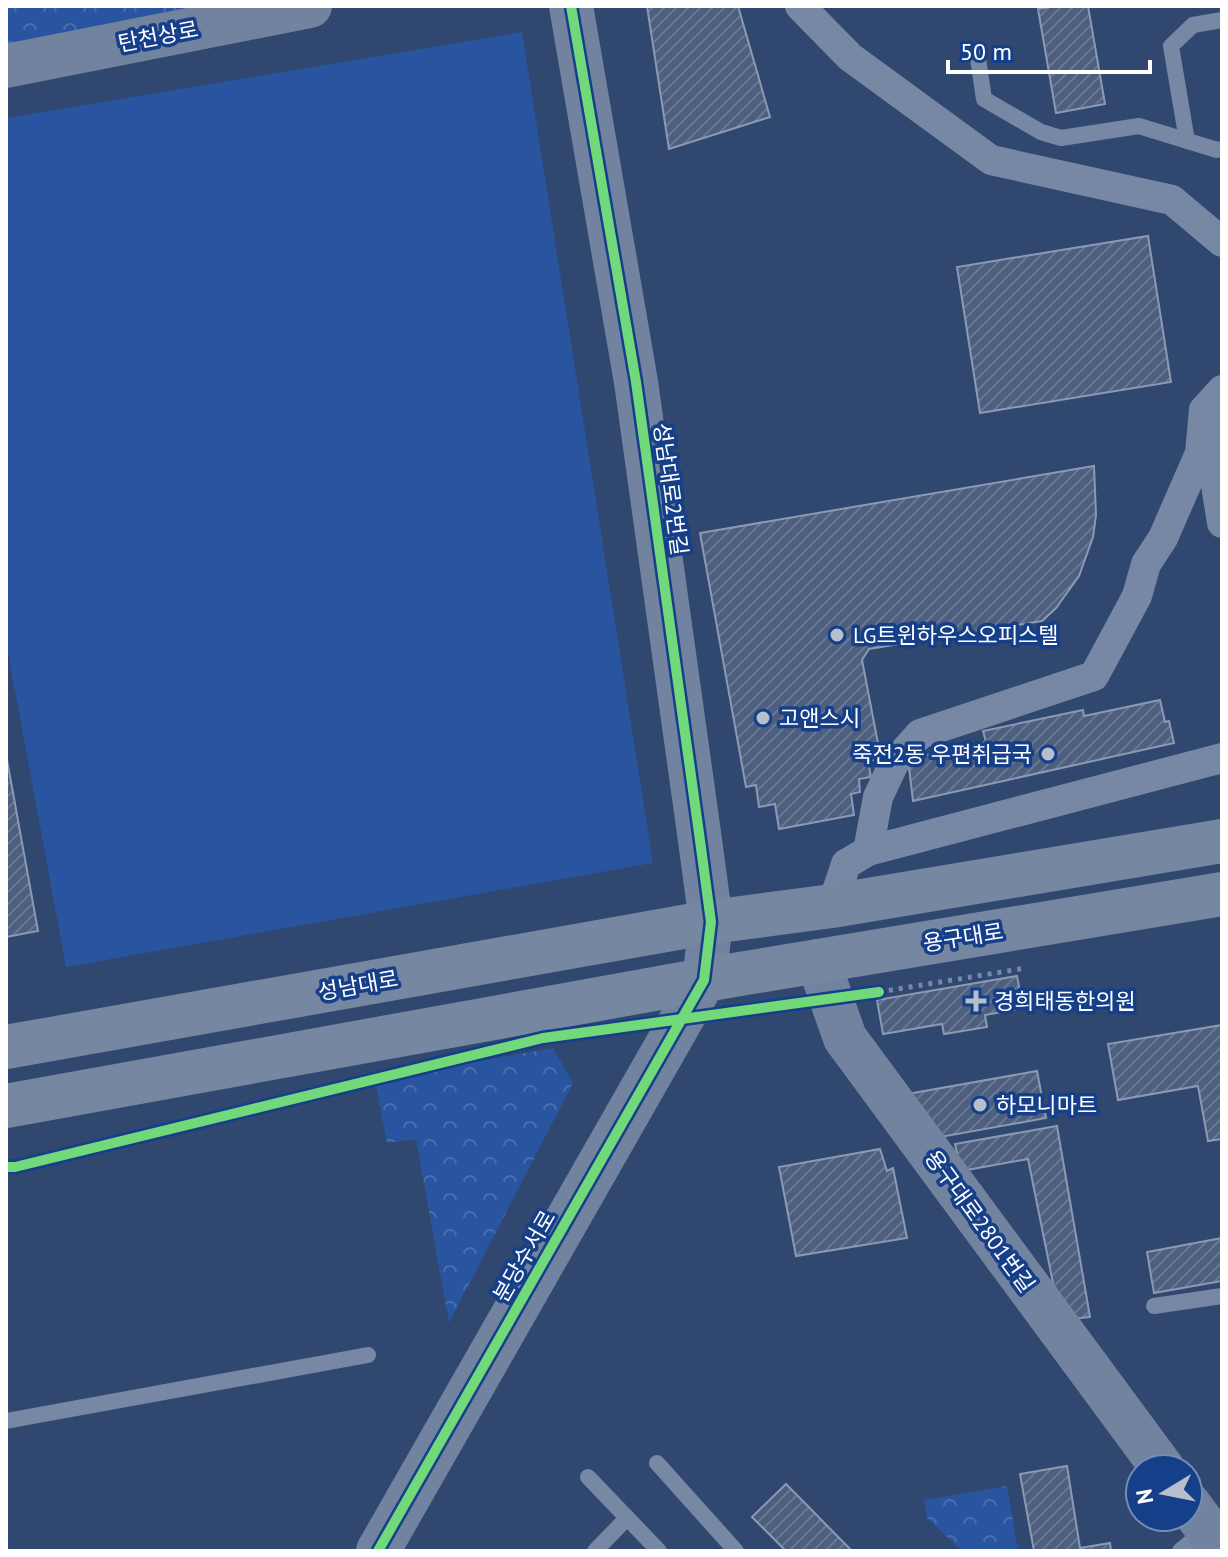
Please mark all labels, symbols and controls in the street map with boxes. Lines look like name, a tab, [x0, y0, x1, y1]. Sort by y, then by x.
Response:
street label: 탄천상로	[116, 15, 200, 57]
scale bar	[948, 24, 1150, 74]
text: 50 m	[960, 36, 1012, 67]
street label: 성남대로2번길	[648, 421, 694, 557]
place label: LG트윈하우스오피스텔	[853, 621, 1059, 649]
marker: LG트윈하우스오피스텔	[828, 626, 846, 644]
place label: 고앤스시	[779, 704, 860, 732]
marker: 고앤스시	[754, 709, 772, 727]
place label: 죽전2동 우편취급국	[852, 740, 1032, 768]
marker: 죽전2동 우편취급국	[1039, 745, 1057, 763]
street label: 용구대로	[921, 917, 1005, 957]
street label: 성남대로	[316, 964, 400, 1006]
place label: 경희태동한의원	[994, 987, 1136, 1015]
marker: 경희태동한의원	[965, 990, 987, 1012]
place label: 하모니마트	[996, 1091, 1097, 1119]
marker: 하모니마트	[971, 1096, 989, 1114]
street label: 용구대로2801번길	[919, 1144, 1041, 1298]
street label: 분당수서로	[487, 1205, 561, 1307]
north arrow	[1124, 1453, 1204, 1533]
text: N	[1129, 1487, 1159, 1506]

